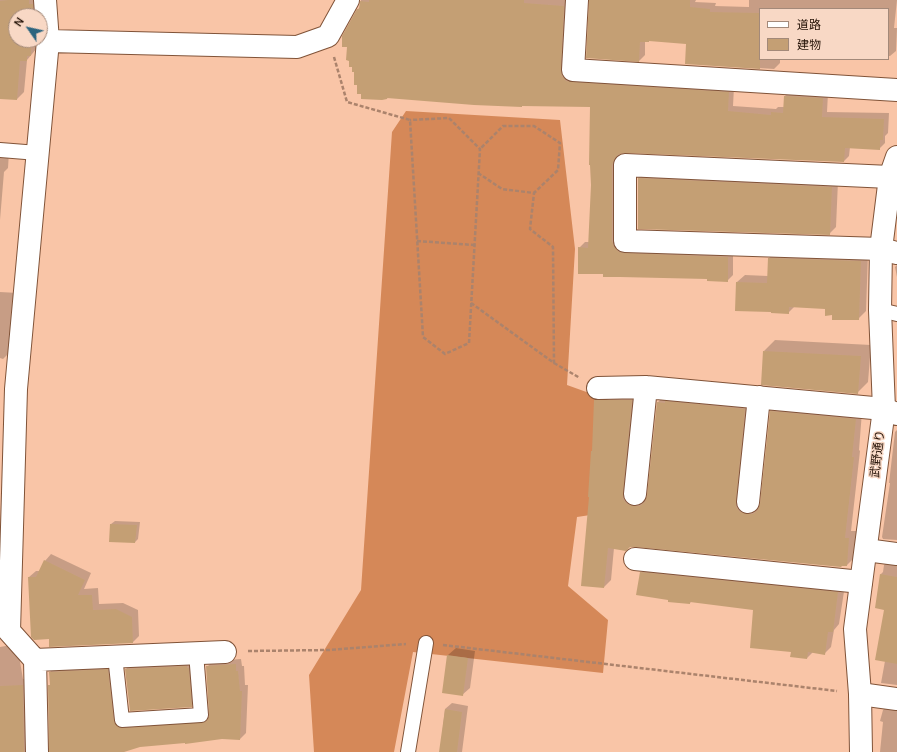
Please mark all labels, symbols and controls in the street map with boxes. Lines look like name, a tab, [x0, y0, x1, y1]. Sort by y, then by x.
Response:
north arrow	[8, 8, 48, 48]
legend	[759, 8, 889, 60]
text: N	[10, 14, 27, 29]
text: 道路	[797, 16, 821, 33]
text: 建物	[797, 36, 821, 53]
street label: 武野通り	[868, 429, 888, 479]

